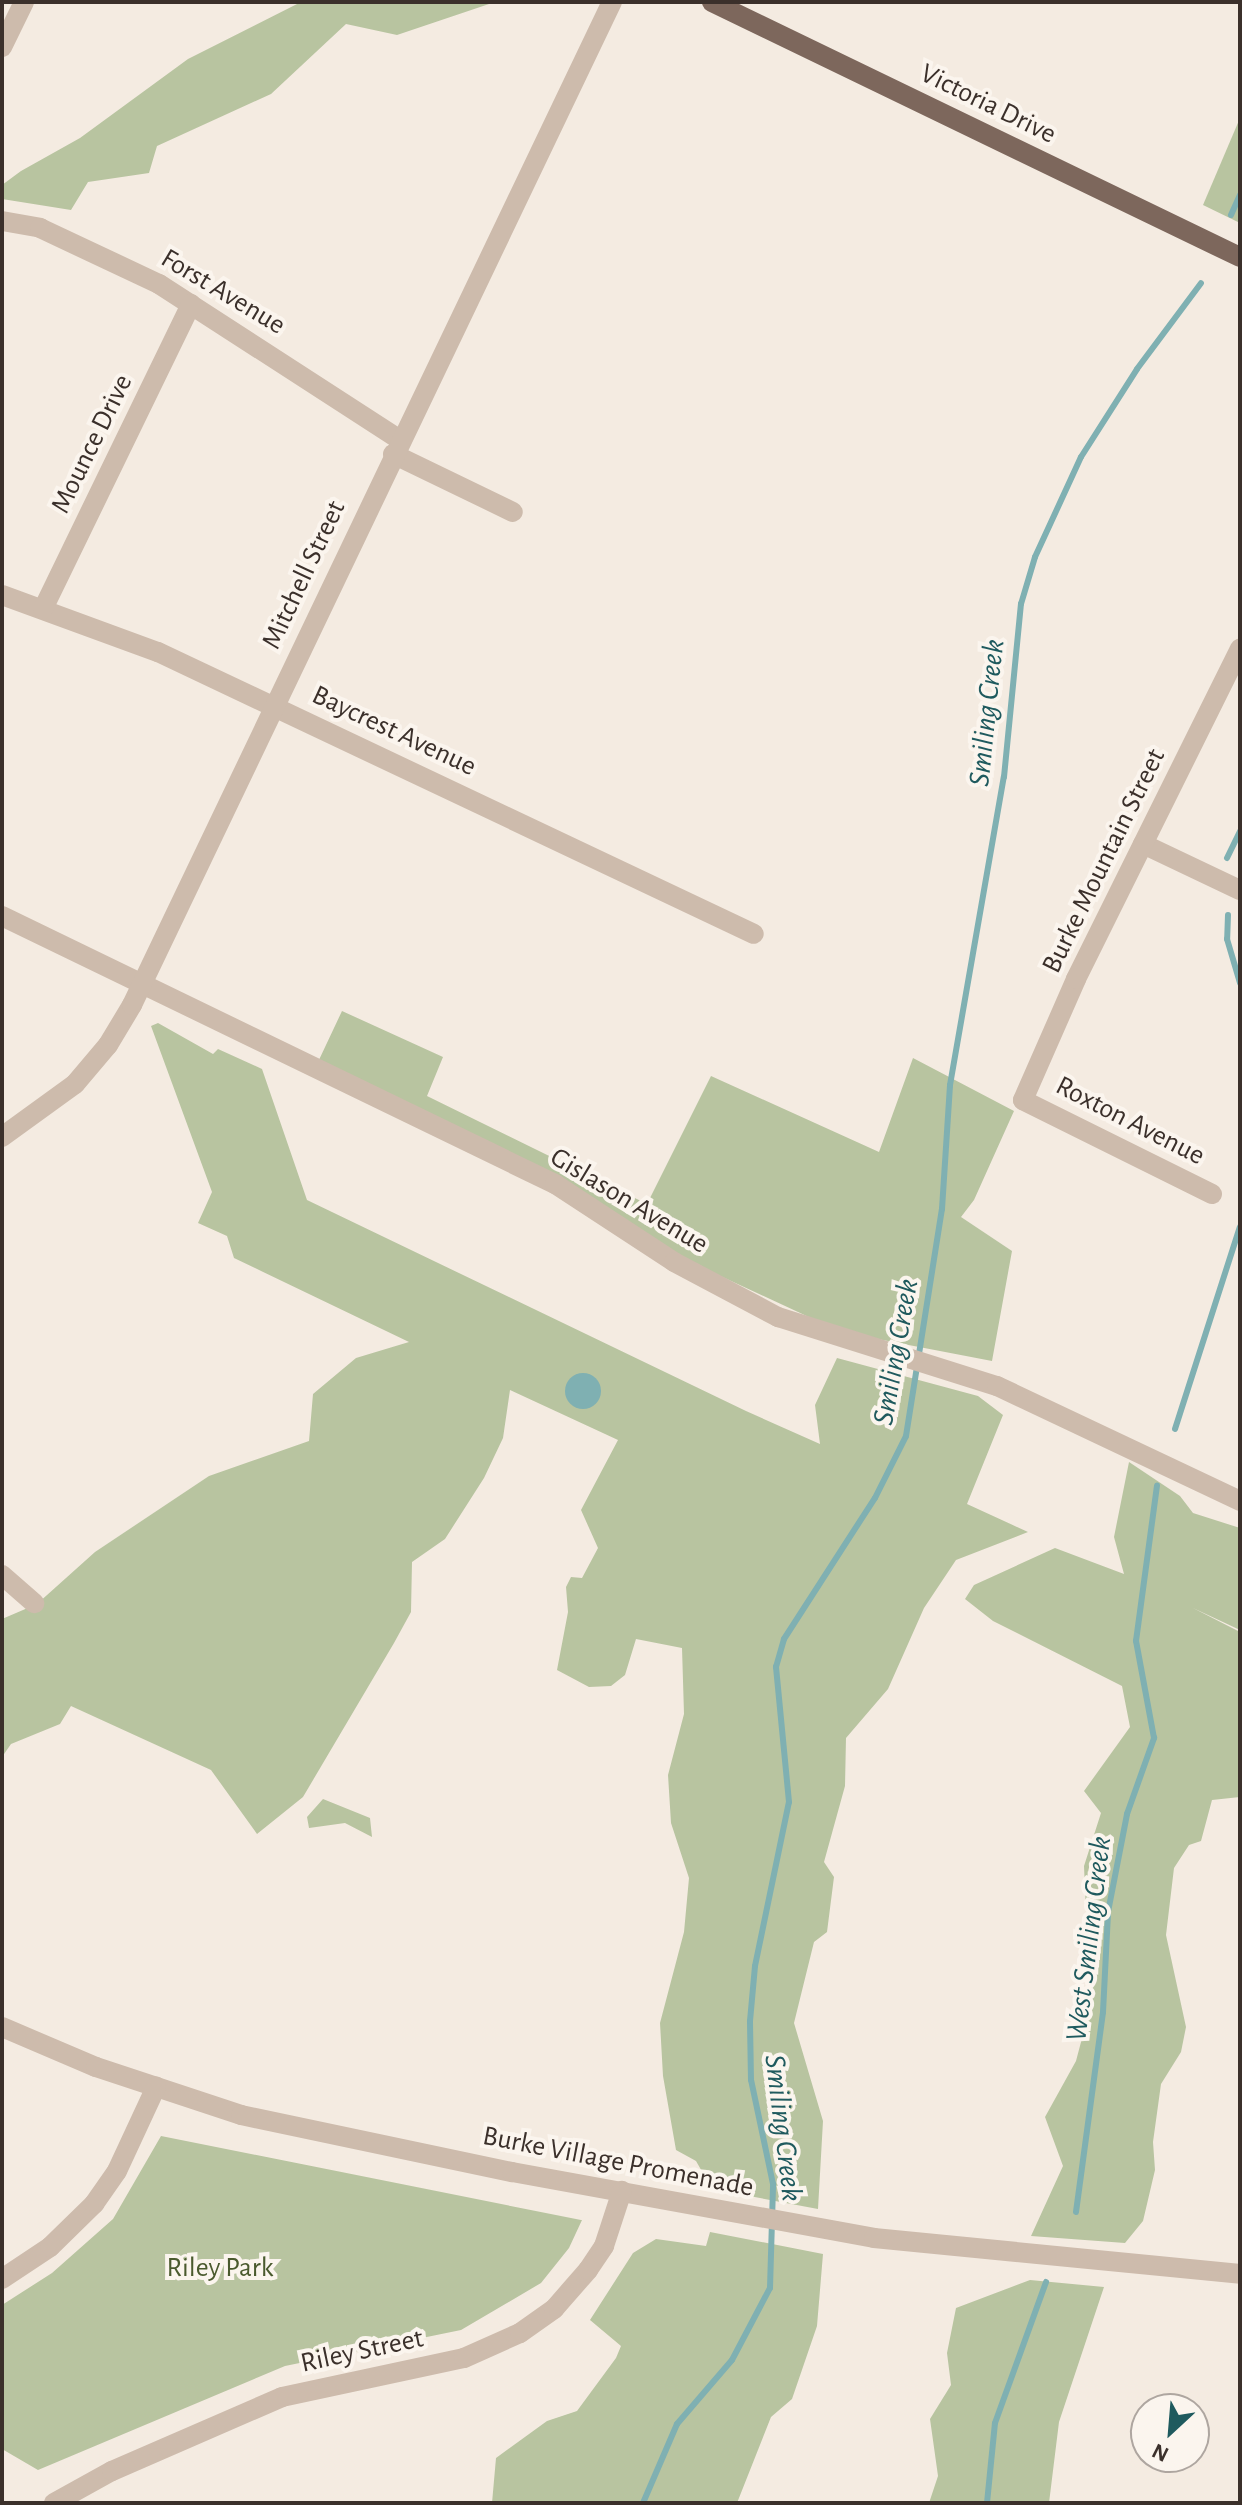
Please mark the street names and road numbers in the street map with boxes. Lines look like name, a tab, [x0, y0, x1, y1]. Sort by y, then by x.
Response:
street label: Victoria Drive	[915, 57, 1061, 151]
street label: Forst Avenue	[155, 242, 291, 342]
street label: Mounce Drive	[44, 369, 140, 519]
street label: Mitchell Street	[255, 495, 353, 655]
street label: Baycrest Avenue	[307, 678, 481, 784]
street label: Burke Mountain Street	[1035, 743, 1173, 979]
street label: Roxton Avenue	[1050, 1069, 1210, 1173]
street label: Gislason Avenue	[544, 1141, 714, 1261]
street label: Burke Village Promenade	[480, 2119, 756, 2205]
street label: Riley Street	[298, 2322, 426, 2380]

